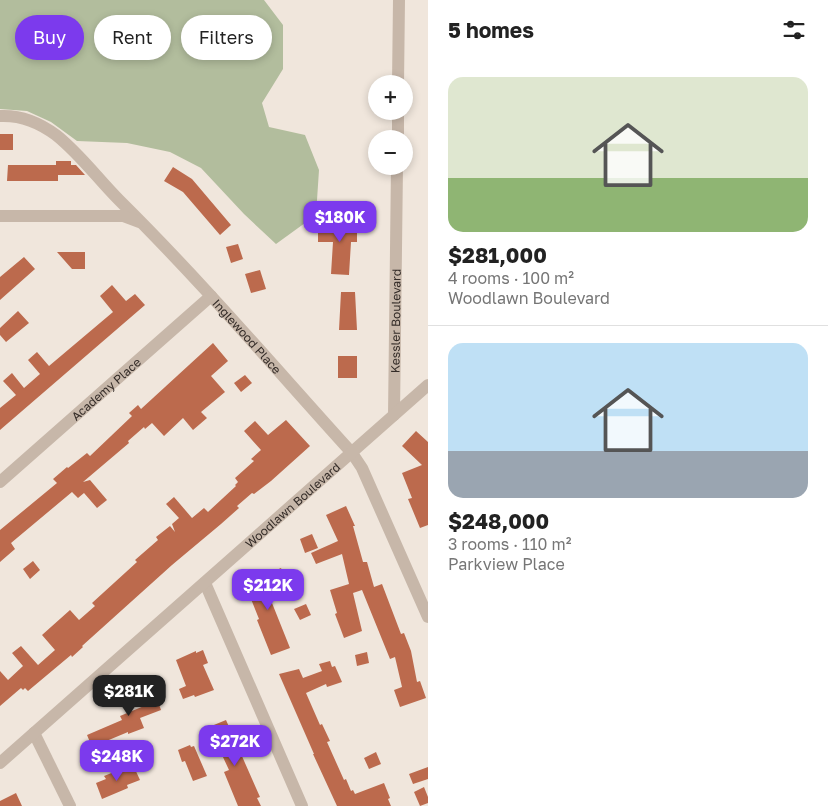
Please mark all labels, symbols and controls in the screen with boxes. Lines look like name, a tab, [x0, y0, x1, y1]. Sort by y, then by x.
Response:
chip: Buy	[15, 15, 84, 60]
chip: Rent	[94, 15, 171, 60]
chip: Filters	[181, 15, 272, 60]
icon: filters	[780, 16, 808, 44]
text: 5 homes	[448, 17, 534, 43]
map controls	[368, 75, 413, 175]
button: +	[368, 75, 413, 120]
icon: home	[583, 110, 673, 200]
button: −	[368, 130, 413, 175]
pin: $180K	[305, 200, 375, 243]
text: $180K	[314, 207, 366, 227]
text: $281,000	[448, 242, 547, 268]
text: 4 rooms · 100 m²	[448, 268, 574, 288]
street label: Kessler Boulevard	[387, 269, 403, 373]
text: Woodlawn Boulevard	[448, 288, 610, 308]
street label: Inglewood Place	[210, 296, 285, 377]
street label: Academy Place	[68, 354, 144, 423]
icon: home	[583, 375, 673, 465]
street label: Woodlawn Boulevard	[242, 459, 343, 551]
text: $248,000	[448, 508, 549, 534]
text: 3 rooms · 110 m²	[448, 534, 571, 554]
text: Parkview Place	[448, 554, 565, 574]
pin: $212K	[233, 568, 303, 611]
text: $212K	[243, 575, 293, 595]
pin: $281K	[94, 674, 164, 717]
text: $281K	[104, 681, 154, 701]
pin: $272K	[200, 724, 270, 767]
text: $272K	[210, 731, 260, 751]
pin: $248K	[82, 740, 152, 782]
text: $248K	[91, 746, 143, 766]

